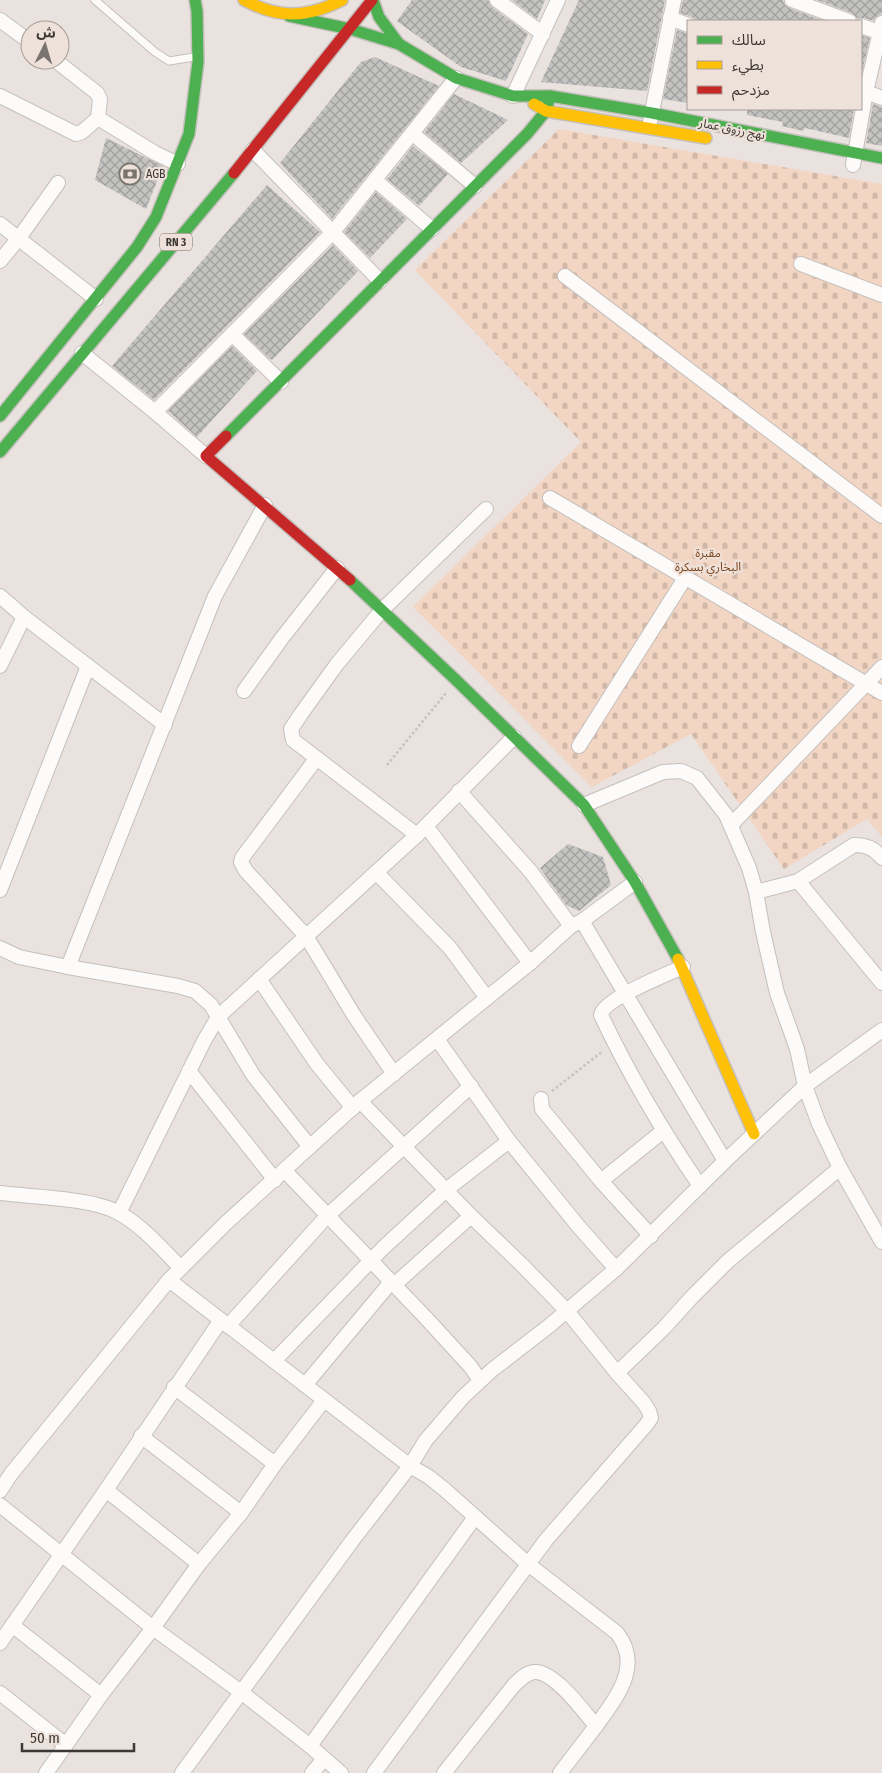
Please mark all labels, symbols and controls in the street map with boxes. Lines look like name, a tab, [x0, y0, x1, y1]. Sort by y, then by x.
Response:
north arrow	[20, 20, 70, 70]
legend	[687, 20, 862, 110]
text: ش	[36, 23, 56, 42]
text: سالك	[732, 31, 766, 49]
text: بطيء	[732, 56, 764, 76]
text: مزدحم	[732, 81, 770, 101]
street label: نهج رزوق عمار	[696, 116, 766, 144]
bank icon: AGB	[118, 162, 142, 186]
place label: AGB	[146, 167, 166, 181]
road number: RN 3	[160, 233, 192, 250]
park label: مقبرة البخاري بسكرة	[675, 546, 741, 577]
scale bar	[22, 1720, 135, 1752]
text: 50 m	[30, 1729, 60, 1747]

